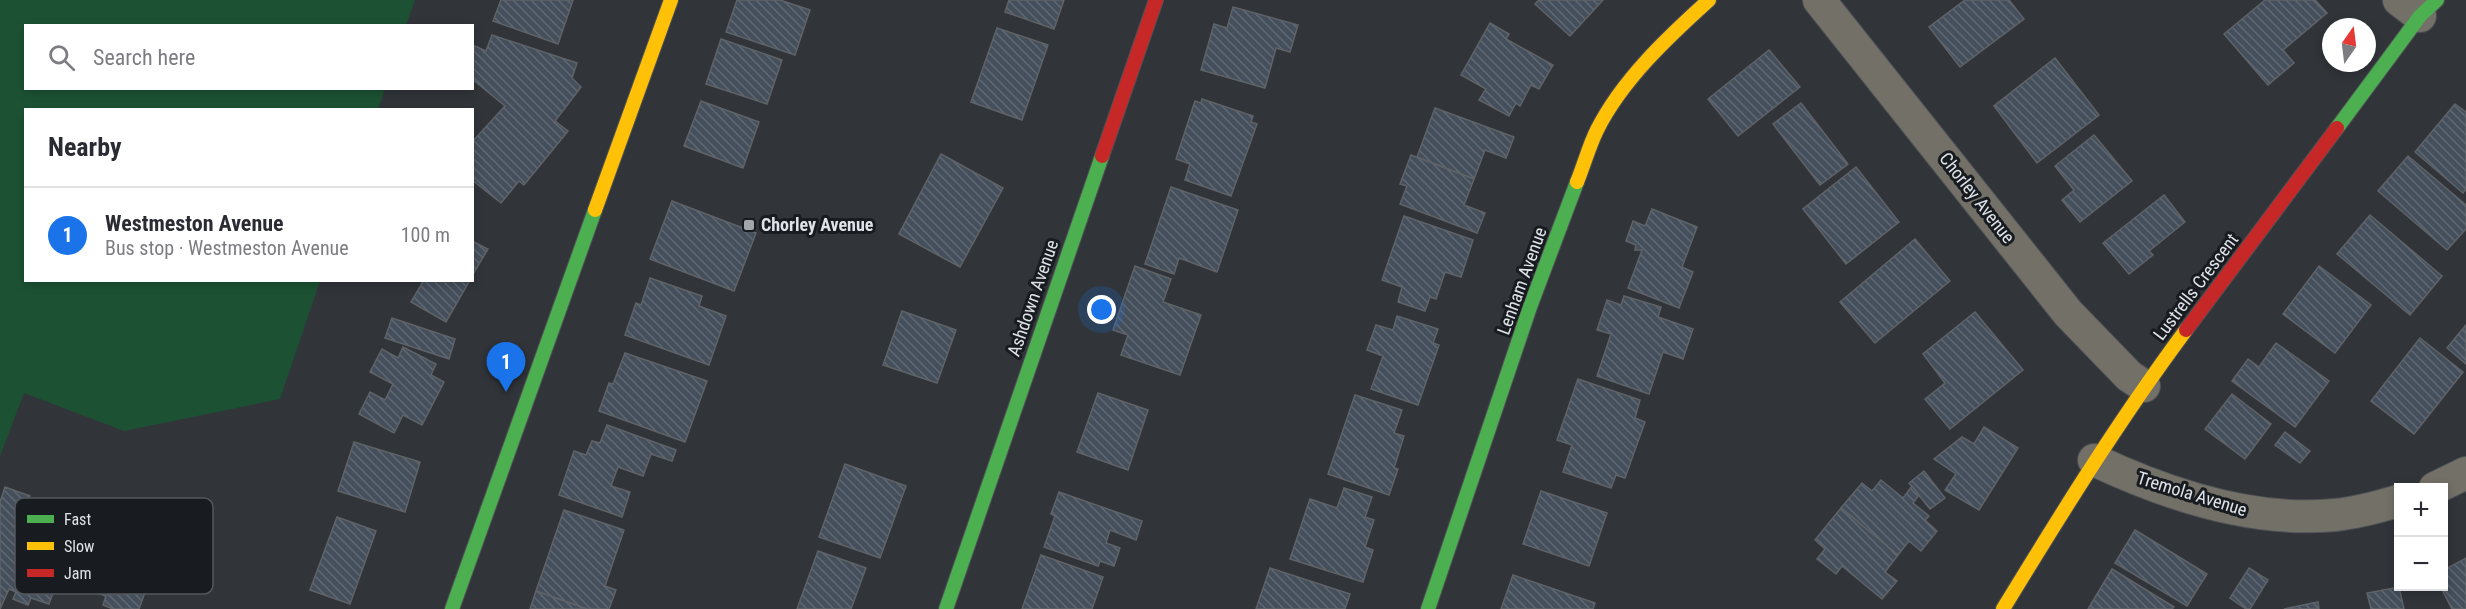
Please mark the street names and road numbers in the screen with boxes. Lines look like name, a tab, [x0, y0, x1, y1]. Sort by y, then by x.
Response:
street label: Chorley Avenue	[1935, 148, 2019, 247]
street label: Lenham Avenue	[1492, 224, 1551, 337]
street label: Lustrells Crescent	[2149, 229, 2242, 344]
street label: Ashdown Avenue	[1003, 237, 1062, 359]
street label: Tremola Avenue	[2135, 467, 2250, 520]

